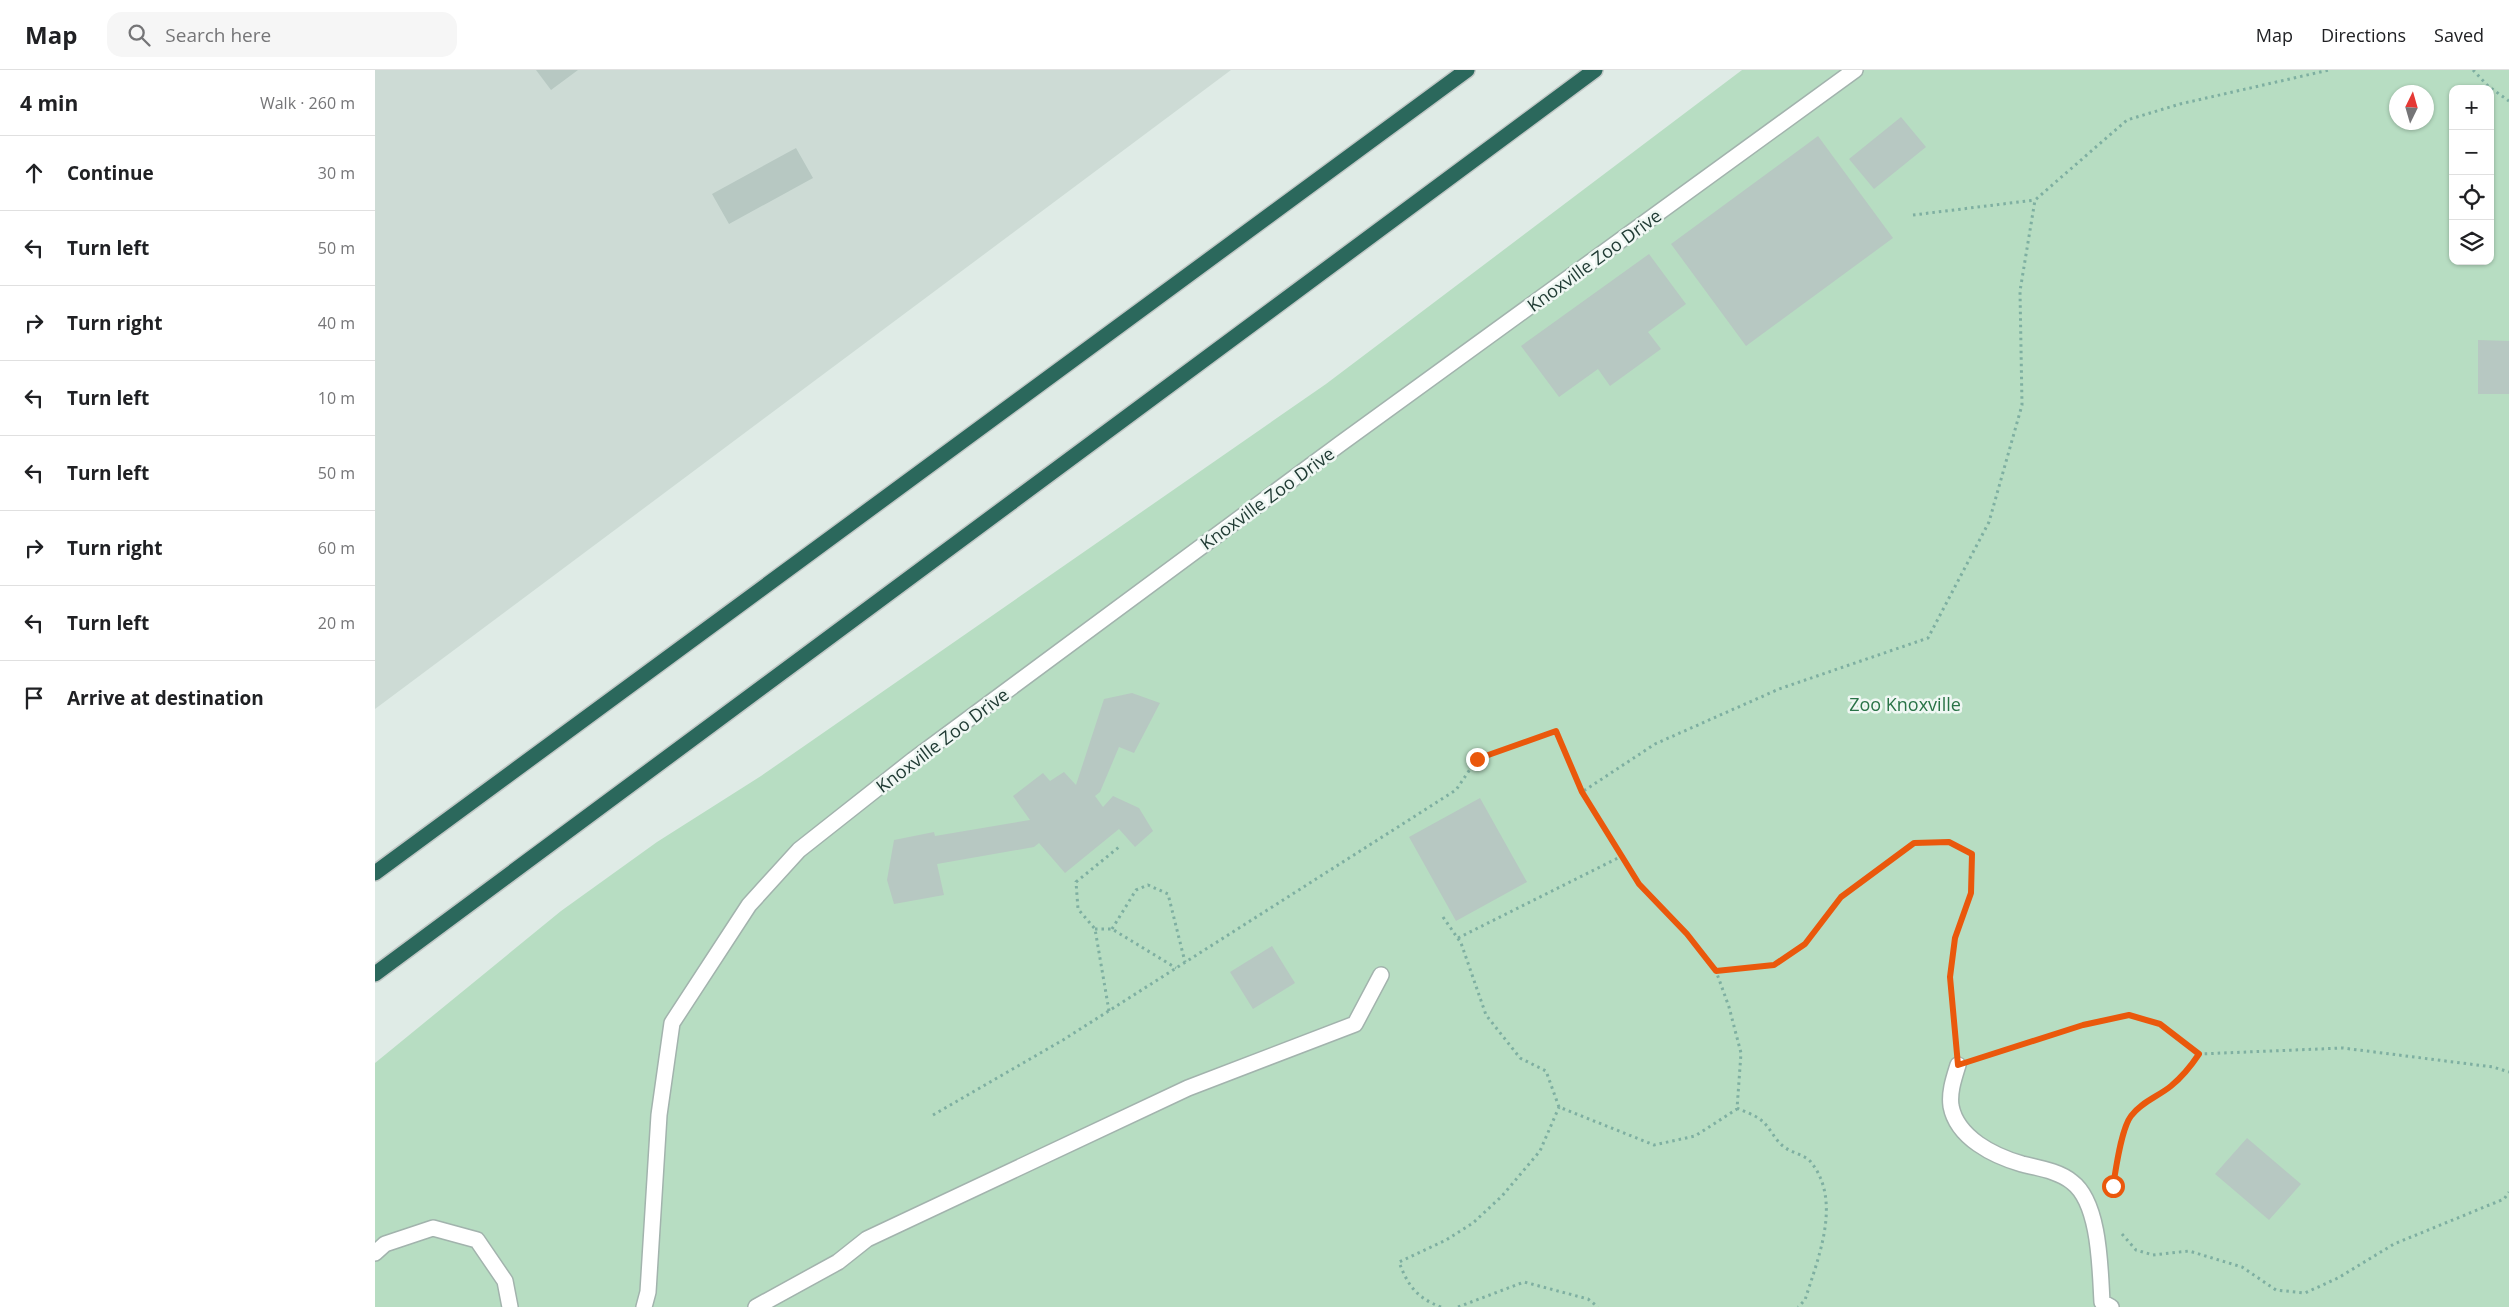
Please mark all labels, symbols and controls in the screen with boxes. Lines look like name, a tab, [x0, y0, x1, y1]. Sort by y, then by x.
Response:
search box	[107, 12, 457, 57]
text: Map	[25, 18, 77, 51]
icon: search	[125, 21, 153, 49]
text: Search here	[165, 22, 271, 48]
text: Map	[2256, 23, 2293, 47]
text: Directions	[2321, 23, 2406, 47]
text: Saved	[2434, 23, 2484, 47]
north arrow	[2389, 85, 2434, 130]
map controls	[2449, 85, 2494, 265]
button: +	[2449, 85, 2494, 130]
text: 4 min	[20, 89, 78, 117]
text: Walk · 260 m	[260, 92, 355, 114]
button: −	[2449, 130, 2494, 175]
icon: ahead	[20, 159, 48, 187]
text: Continue	[67, 160, 154, 186]
text: 30 m	[318, 162, 355, 184]
button: locate	[2449, 175, 2494, 220]
street label: Knoxville Zoo Drive	[1522, 203, 1666, 317]
button: layers	[2449, 220, 2494, 265]
icon: left	[20, 234, 48, 262]
text: Turn left	[67, 235, 149, 261]
text: 50 m	[318, 237, 355, 259]
icon: right	[20, 309, 48, 337]
text: Turn right	[67, 310, 162, 336]
text: 40 m	[318, 312, 355, 334]
icon: left	[20, 384, 48, 412]
text: Turn left	[67, 385, 149, 411]
text: 10 m	[318, 387, 355, 409]
street label: Knoxville Zoo Drive	[1195, 441, 1339, 555]
icon: left	[20, 459, 48, 487]
text: Turn left	[67, 460, 149, 486]
text: 50 m	[318, 462, 355, 484]
icon: right	[20, 534, 48, 562]
text: Turn right	[67, 535, 162, 561]
text: 60 m	[318, 537, 355, 559]
icon: left	[20, 609, 48, 637]
text: Turn left	[67, 610, 149, 636]
text: 20 m	[318, 612, 355, 634]
street label: Knoxville Zoo Drive	[871, 682, 1013, 798]
icon: arrive	[20, 684, 48, 712]
text: Arrive at destination	[67, 685, 264, 711]
park label: Zoo Knoxville	[1849, 692, 1961, 716]
route end	[1466, 748, 1489, 771]
route start	[2102, 1175, 2125, 1198]

